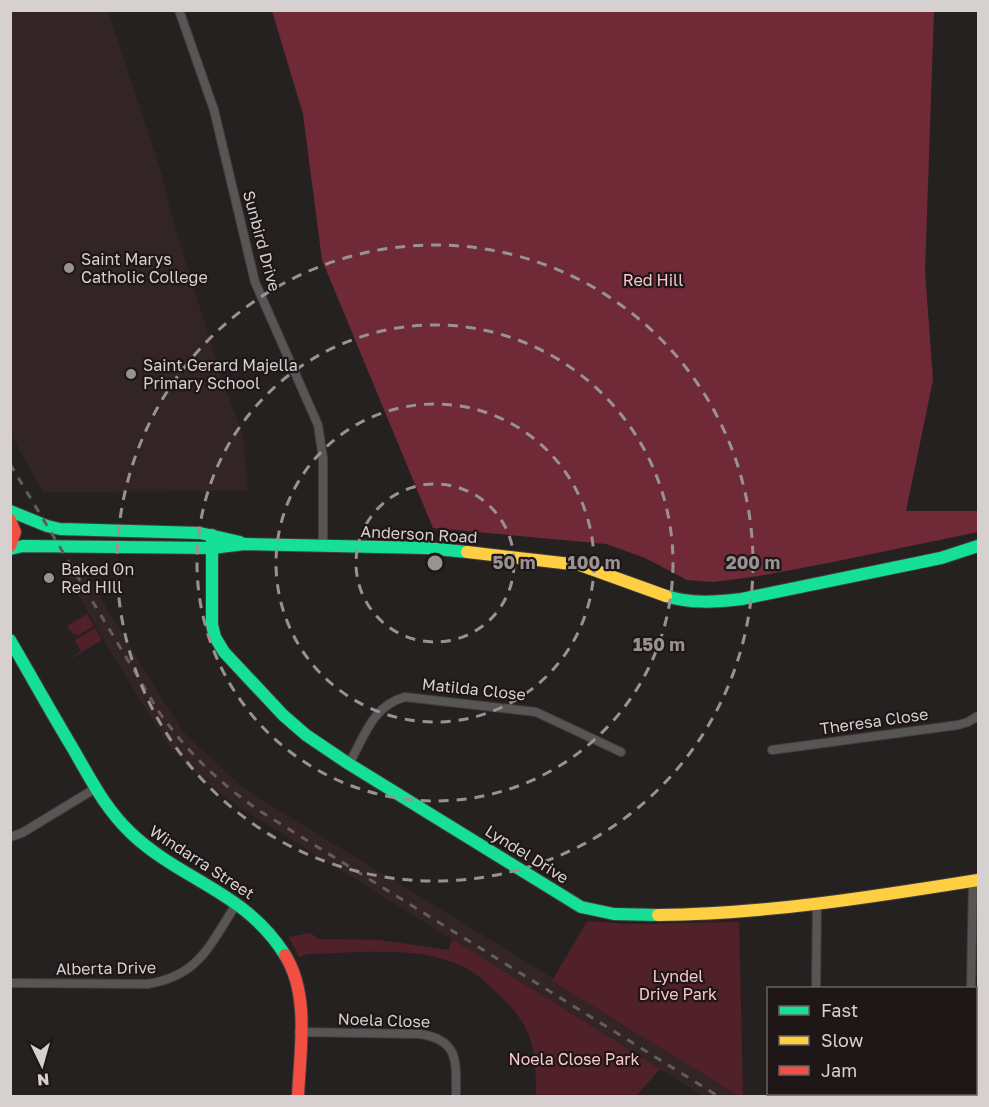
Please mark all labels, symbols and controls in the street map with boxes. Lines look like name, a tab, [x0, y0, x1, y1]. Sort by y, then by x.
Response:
street label: Sunbird Drive	[239, 188, 285, 294]
place label: Saint Marys Catholic College	[81, 249, 208, 287]
marker: Saint Marys Catholic College	[62, 261, 76, 275]
park label: Red Hill	[623, 270, 683, 290]
place label: Saint Gerard Majella Primary School	[143, 355, 298, 393]
marker: Saint Gerard Majella Primary School	[124, 367, 138, 381]
street label: Anderson Road	[360, 521, 478, 547]
text: 50 m	[493, 551, 535, 573]
text: 100 m	[568, 551, 620, 573]
text: 200 m	[726, 551, 780, 573]
centre of rings	[425, 553, 445, 573]
place label: Baked On Red HIll	[61, 559, 134, 597]
marker: Baked On Red HIll	[42, 571, 56, 585]
text: 150 m	[633, 633, 685, 655]
street label: Matilda Close	[421, 674, 527, 704]
street label: Theresa Close	[819, 704, 929, 738]
street label: Lyndel Drive	[482, 820, 572, 888]
street label: Windarra Street	[146, 821, 258, 903]
street label: Alberta Drive	[56, 957, 156, 979]
park label: Lyndel Drive Park	[639, 966, 717, 1004]
legend	[767, 987, 977, 1095]
text: Fast	[821, 999, 858, 1021]
street label: Noela Close	[337, 1008, 431, 1032]
text: Slow	[821, 1029, 864, 1051]
north arrow	[12, 1035, 72, 1095]
park label: Noela Close Park	[508, 1049, 640, 1069]
text: Jam	[821, 1059, 857, 1081]
text: N	[36, 1069, 50, 1090]

